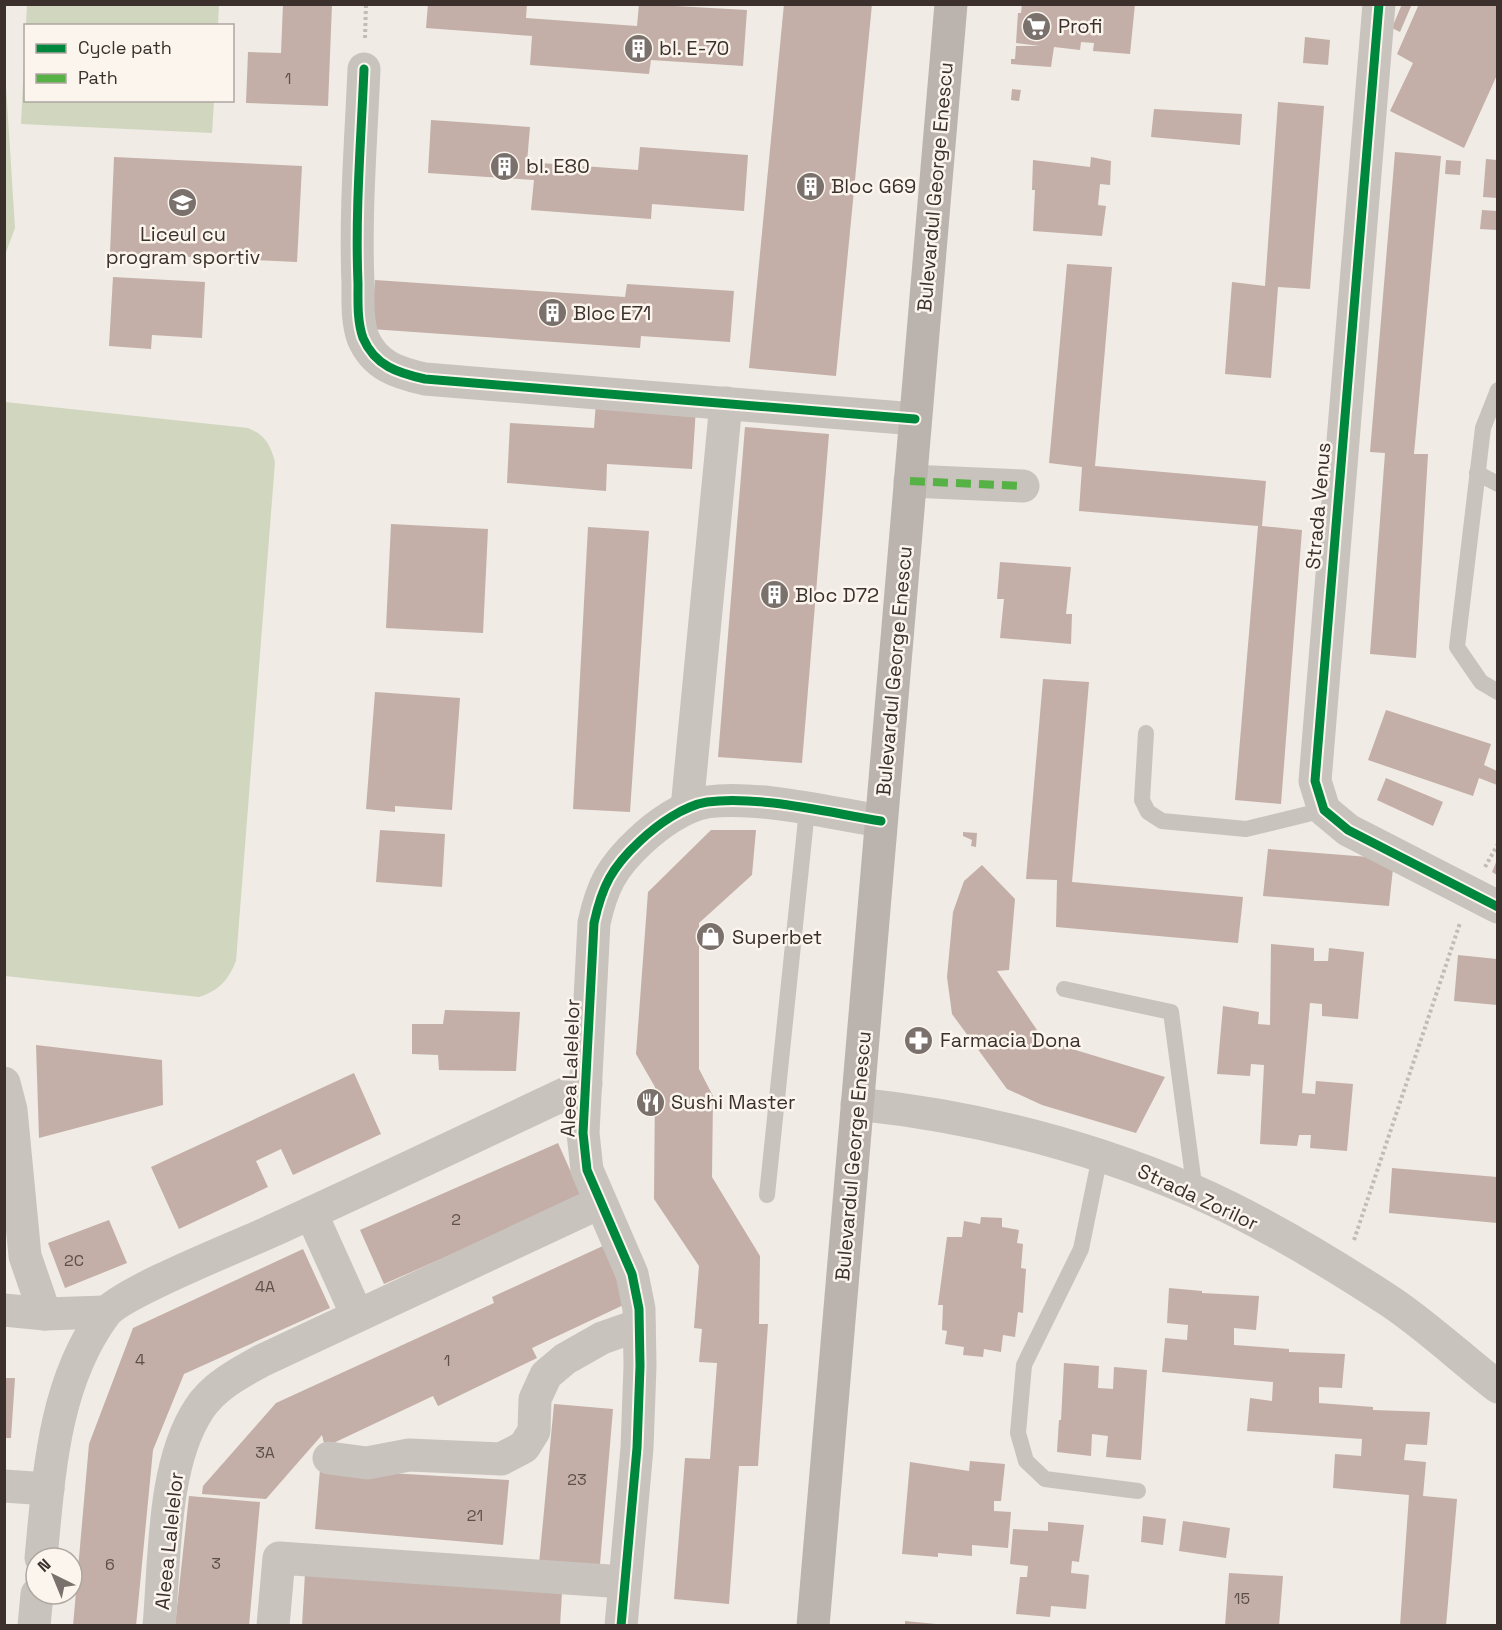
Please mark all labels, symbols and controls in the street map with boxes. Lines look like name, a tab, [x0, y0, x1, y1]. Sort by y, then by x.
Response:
supermarket icon: Profi	[1021, 10, 1053, 42]
place label: Profi	[1058, 13, 1102, 39]
legend	[24, 24, 234, 102]
building icon: bl. E-70	[622, 32, 654, 64]
place label: bl. E-70	[659, 35, 729, 61]
text: Cycle path	[78, 36, 172, 59]
street label: Bulevardul George Enescu	[911, 61, 959, 313]
text: Path	[78, 66, 118, 89]
house number: 1	[285, 68, 291, 89]
building icon: bl. E80	[489, 150, 521, 182]
place label: bl. E80	[526, 153, 590, 179]
building icon: Bloc G69	[794, 170, 826, 202]
place label: Bloc G69	[831, 173, 916, 199]
school or university icon: Liceul cu program sportiv	[167, 187, 199, 219]
place label: Liceul cu program sportiv	[106, 221, 260, 270]
building icon: Bloc E71	[536, 297, 568, 329]
place label: Bloc E71	[573, 300, 651, 326]
street label: Strada Venus	[1299, 441, 1337, 571]
street label: Bulevardul George Enescu	[870, 545, 918, 797]
building icon: Bloc D72	[758, 579, 790, 611]
place label: Bloc D72	[795, 582, 879, 608]
shop icon: Superbet	[695, 921, 727, 953]
place label: Superbet	[732, 924, 822, 950]
street label: Aleea Lalelelor	[555, 998, 585, 1138]
pharmacy icon: Farmacia Dona	[903, 1024, 935, 1056]
place label: Farmacia Dona	[940, 1027, 1081, 1053]
street label: Bulevardul George Enescu	[829, 1030, 877, 1282]
restaurant icon: Sushi Master	[634, 1086, 666, 1118]
place label: Sushi Master	[671, 1089, 796, 1115]
street label: Strada Zorilor	[1133, 1158, 1263, 1236]
house number: 2	[451, 1209, 461, 1230]
house number: 2C	[64, 1250, 84, 1271]
house number: 4A	[255, 1276, 275, 1297]
house number: 4	[135, 1349, 145, 1370]
house number: 1	[444, 1350, 450, 1371]
house number: 3A	[255, 1442, 275, 1463]
house number: 23	[567, 1469, 587, 1490]
street label: Aleea Lalelelor	[149, 1471, 189, 1611]
house number: 21	[467, 1505, 483, 1526]
north arrow	[24, 1546, 84, 1606]
house number: 3	[211, 1553, 221, 1574]
text: N	[33, 1554, 55, 1577]
house number: 6	[105, 1554, 115, 1575]
house number: 15	[1234, 1588, 1250, 1609]

